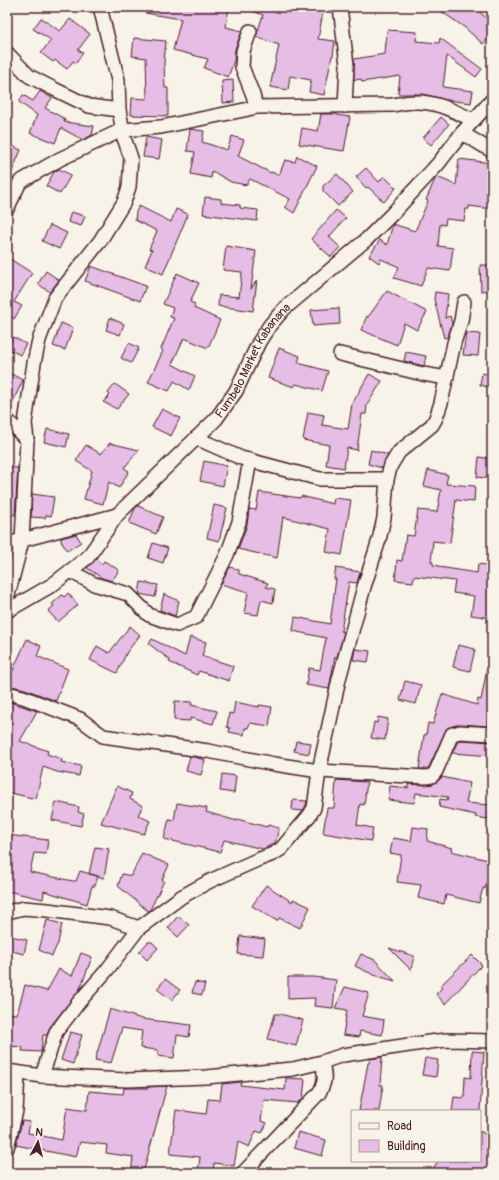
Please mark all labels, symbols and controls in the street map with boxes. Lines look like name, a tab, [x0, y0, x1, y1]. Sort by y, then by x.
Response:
street label: Fumbelo Market Kabanana	[212, 299, 294, 421]
legend	[351, 1110, 481, 1162]
text: Road	[387, 1119, 412, 1134]
north arrow	[18, 1122, 58, 1162]
text: N	[35, 1126, 44, 1140]
text: Building	[387, 1139, 426, 1154]

